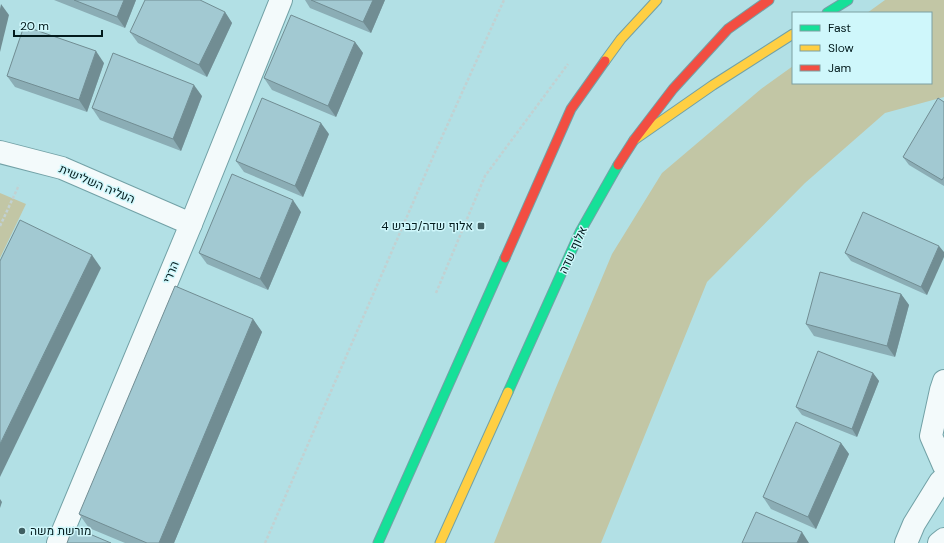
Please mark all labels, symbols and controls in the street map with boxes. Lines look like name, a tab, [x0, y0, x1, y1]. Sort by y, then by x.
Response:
scale bar	[14, 12, 102, 38]
legend	[792, 12, 932, 84]
text: 20 m	[20, 18, 49, 34]
text: Fast	[828, 20, 851, 36]
text: Slow	[828, 40, 854, 56]
text: Jam	[828, 60, 851, 76]
street label: העליה השלישית	[57, 161, 137, 207]
place label: אלוף שדה/כביש 4	[381, 218, 473, 234]
marker: אלוף שדה/כביש 4	[476, 221, 486, 231]
street label: אלוף שדה	[555, 223, 591, 276]
street label: הררי	[159, 259, 183, 285]
place label: מורשת משה	[30, 523, 91, 539]
marker: מורשת משה	[17, 526, 27, 536]

